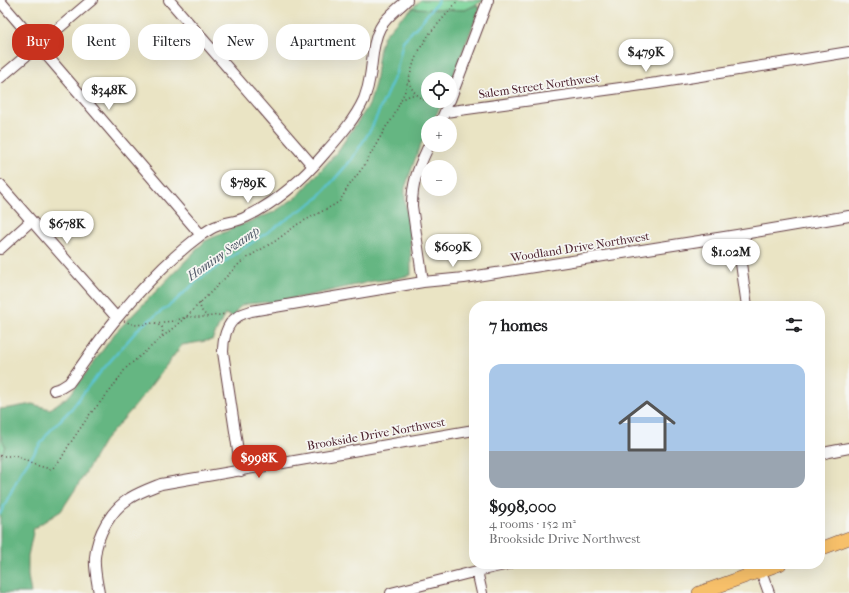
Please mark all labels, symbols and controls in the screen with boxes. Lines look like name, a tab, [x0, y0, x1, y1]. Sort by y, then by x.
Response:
chip: Buy	[12, 24, 64, 60]
chip: Rent	[72, 24, 130, 60]
chip: Filters	[138, 24, 205, 60]
chip: New	[213, 24, 268, 60]
chip: Apartment	[276, 24, 370, 60]
pin: $479K	[618, 39, 674, 73]
text: $479K	[627, 44, 665, 59]
street label: Salem Street Northwest	[478, 70, 601, 101]
map controls	[421, 72, 457, 196]
button: locate	[421, 72, 457, 108]
pin: $348K	[81, 77, 137, 111]
text: $348K	[91, 82, 127, 97]
button: +	[421, 116, 457, 152]
button: −	[421, 160, 457, 196]
pin: $789K	[220, 170, 276, 204]
text: $789K	[230, 175, 266, 190]
pin: $678K	[39, 211, 95, 245]
text: $678K	[49, 216, 85, 231]
water label: Hominy Swamp	[183, 222, 262, 284]
street label: Woodland Drive Northwest	[508, 229, 651, 265]
pin: $609K	[425, 234, 481, 268]
text: $609K	[434, 239, 472, 254]
pin: $1.02M	[698, 239, 764, 273]
text: $1.02M	[711, 244, 751, 259]
icon: filters	[783, 314, 805, 336]
text: 7 homes	[489, 315, 548, 335]
icon: home	[611, 390, 683, 462]
street label: Brookside Drive Northwest	[306, 415, 447, 453]
pin: $998K	[231, 445, 287, 479]
text: $998K	[241, 450, 277, 465]
text: $998,000	[489, 496, 556, 516]
text: 4 rooms · 152 m²	[489, 516, 576, 531]
text: Brookside Drive Northwest	[489, 531, 641, 546]

